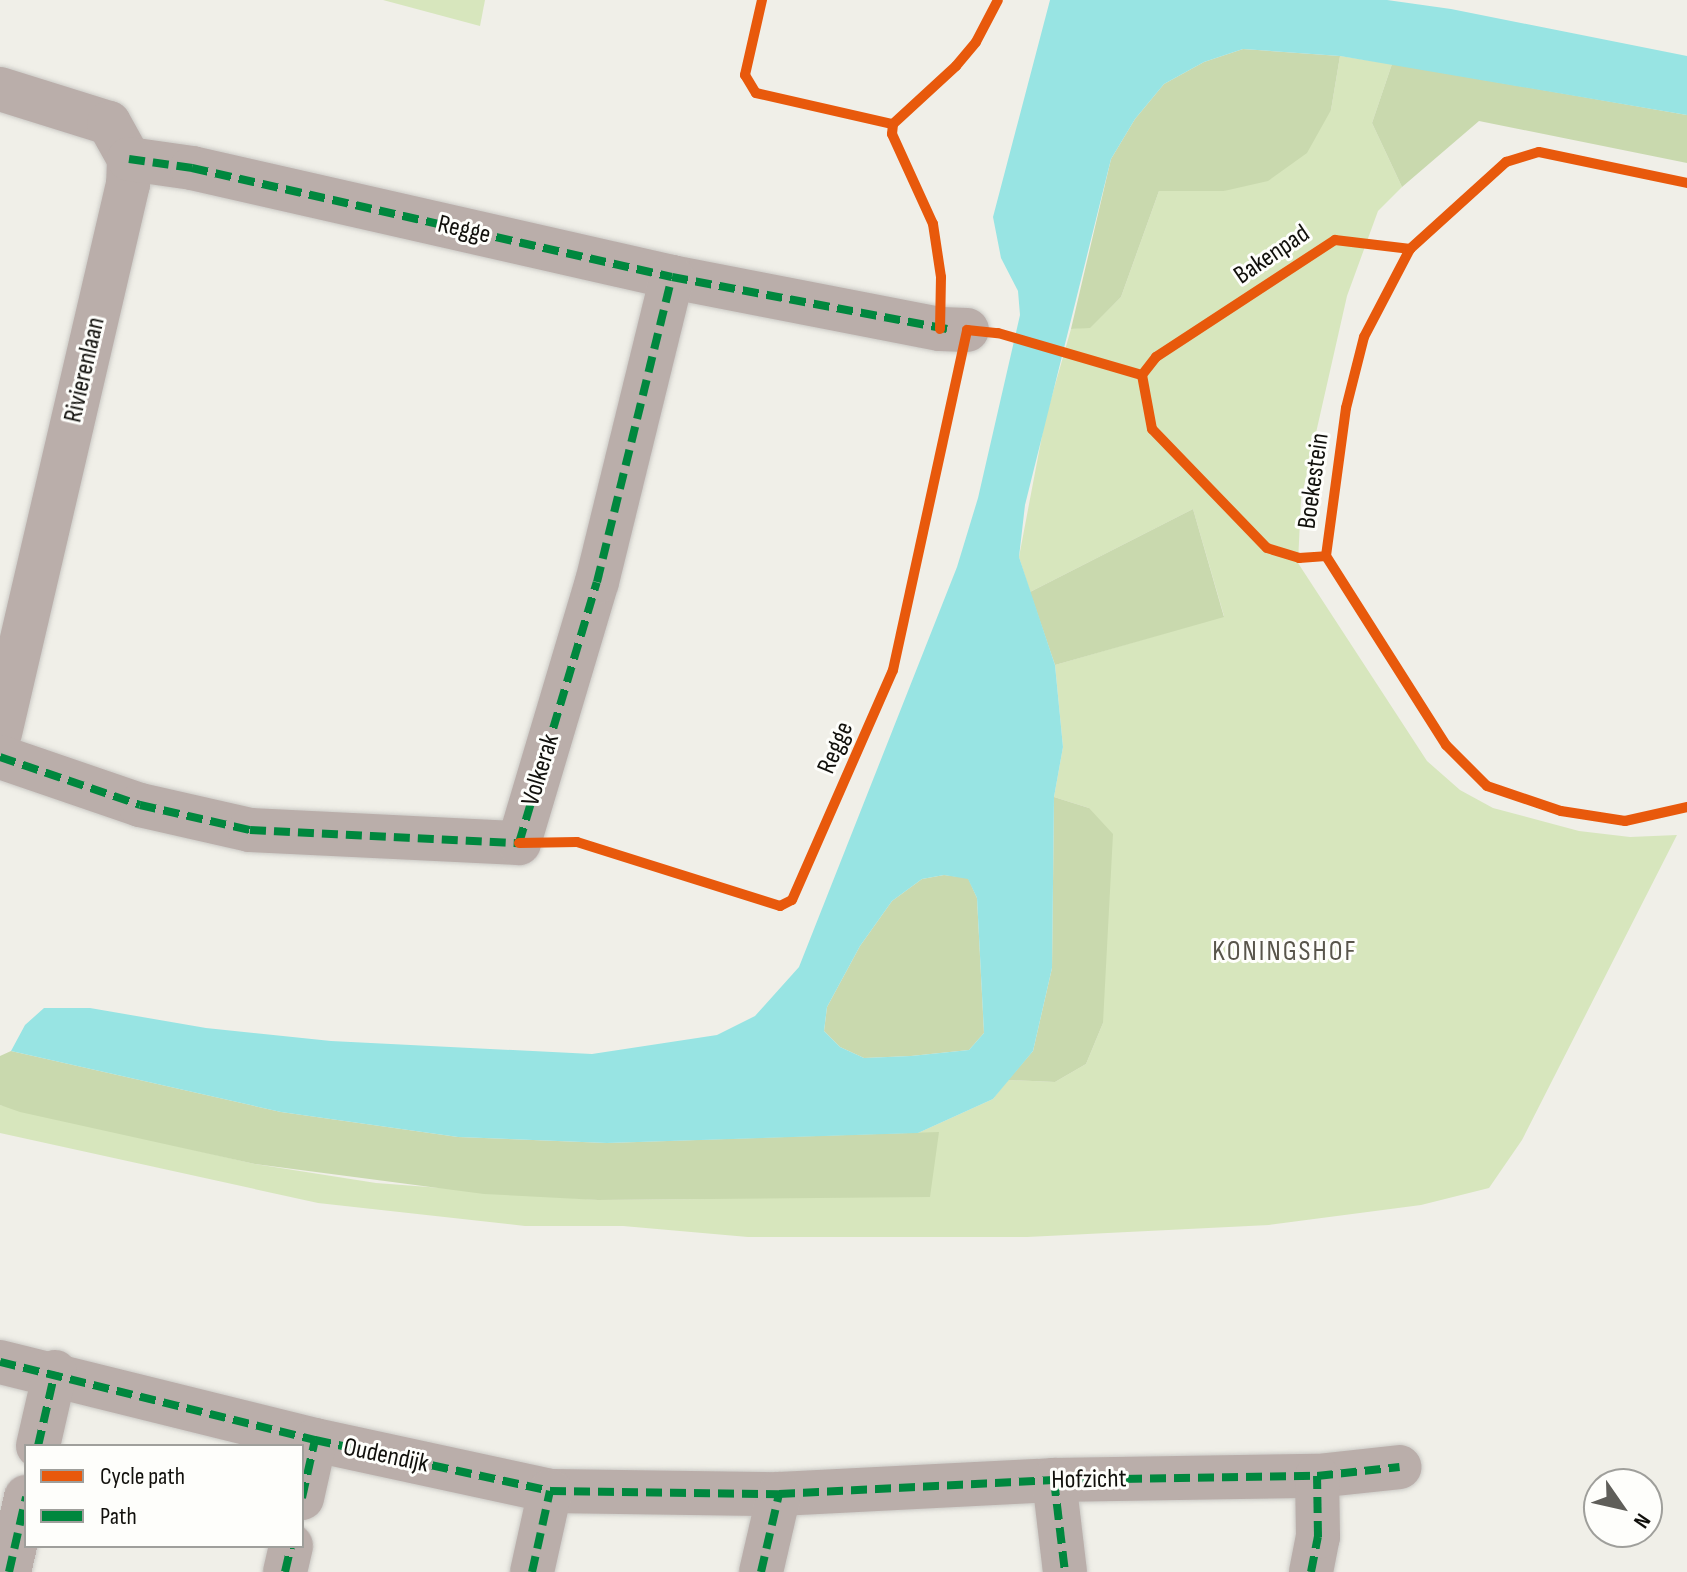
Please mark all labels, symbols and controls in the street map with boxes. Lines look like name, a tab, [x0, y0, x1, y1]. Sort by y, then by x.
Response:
street label: Regge	[435, 209, 493, 251]
street label: Bakenpad	[1228, 218, 1316, 292]
street label: Rivierenlaan	[58, 314, 112, 426]
street label: Boekestein	[1292, 431, 1336, 531]
street label: Regge	[811, 717, 861, 779]
street label: Volkerak	[515, 730, 567, 810]
district label: KONINGSHOF	[1212, 935, 1358, 969]
street label: Oudendijk	[341, 1432, 431, 1480]
legend	[24, 1444, 304, 1548]
text: Cycle path	[100, 1462, 185, 1491]
street label: Hofzicht	[1051, 1464, 1127, 1496]
north arrow	[1583, 1468, 1663, 1548]
text: Path	[100, 1502, 137, 1531]
text: N	[1627, 1508, 1656, 1533]

